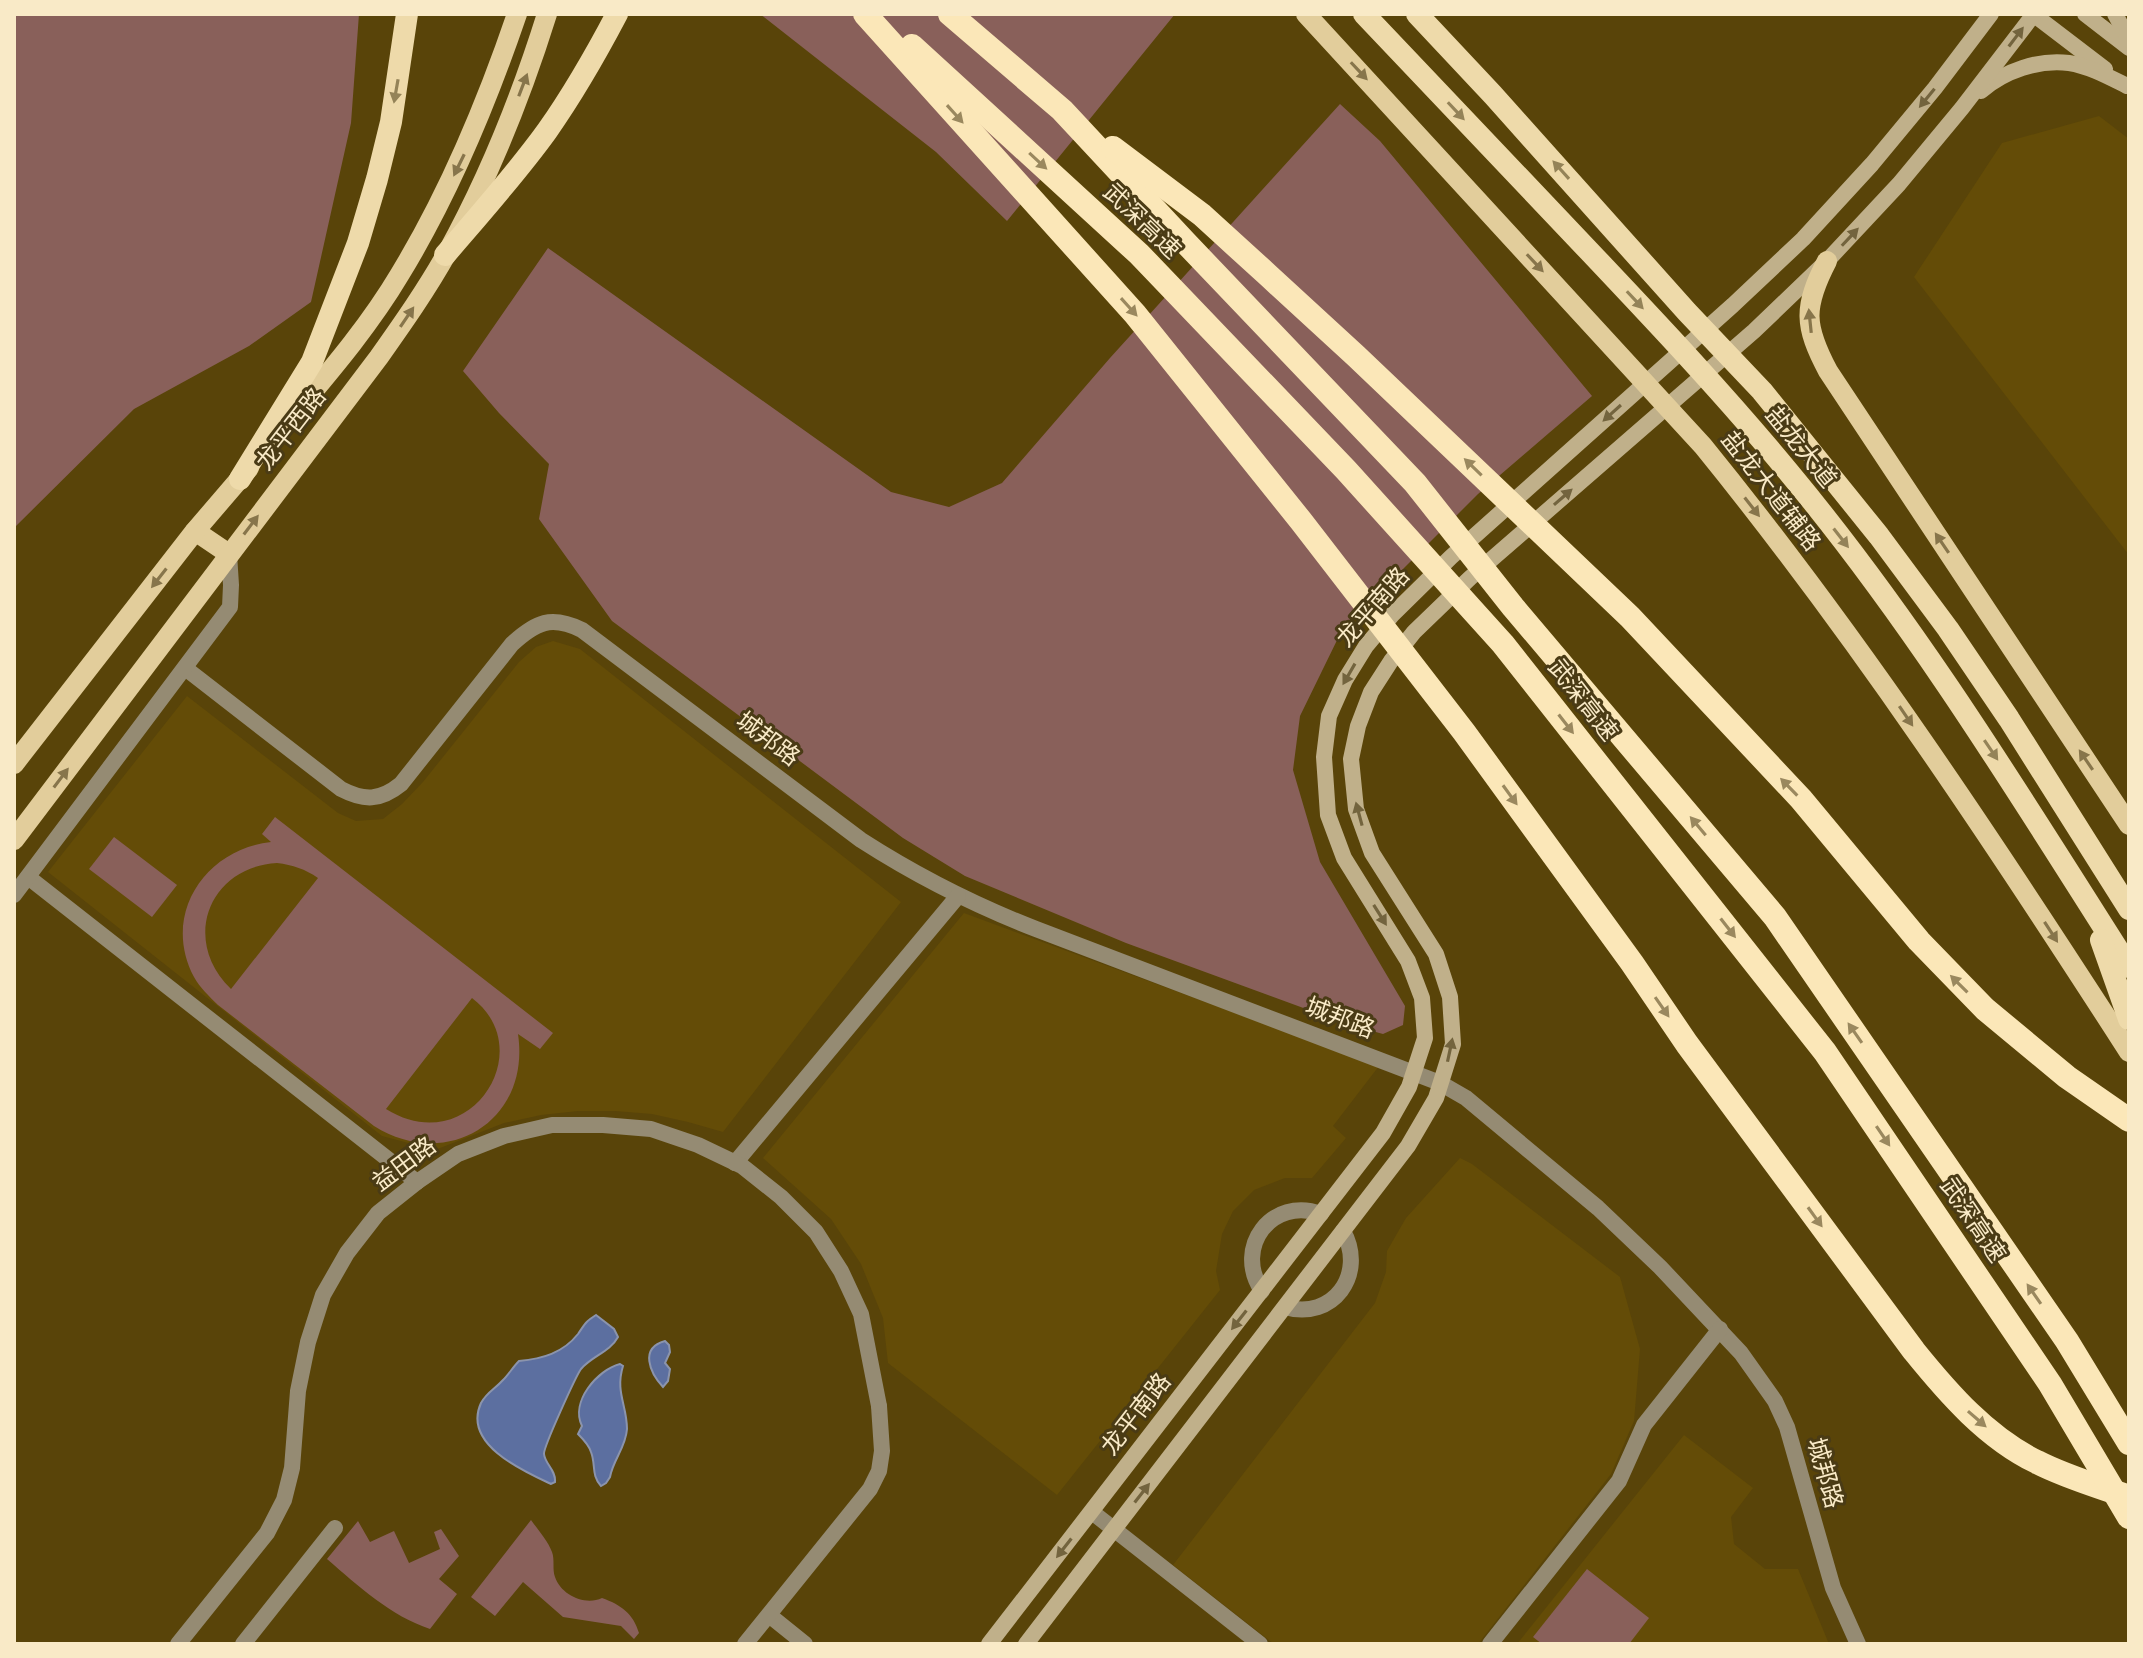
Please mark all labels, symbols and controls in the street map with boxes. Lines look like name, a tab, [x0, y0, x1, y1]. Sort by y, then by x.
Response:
one-way arrow	[2007, 27, 2023, 48]
one-way arrow	[1349, 62, 1367, 81]
one-way arrow	[517, 73, 530, 97]
one-way arrow	[390, 79, 402, 104]
one-way arrow	[1919, 88, 1936, 108]
one-way arrow	[1447, 101, 1465, 120]
one-way arrow	[946, 103, 963, 123]
one-way arrow	[1028, 152, 1047, 170]
one-way arrow	[452, 154, 465, 177]
one-way arrow	[1552, 161, 1570, 180]
street label: 武深高速	[1096, 175, 1189, 267]
one-way arrow	[1840, 228, 1858, 247]
one-way arrow	[1525, 253, 1543, 272]
one-way arrow	[1625, 290, 1644, 309]
one-way arrow	[1119, 298, 1137, 317]
one-way arrow	[399, 307, 414, 328]
one-way arrow	[1804, 308, 1817, 333]
street label: 龙平西路	[247, 380, 334, 477]
street label: 盐龙大道	[1758, 398, 1845, 495]
one-way arrow	[1603, 403, 1622, 421]
street label: 盐龙大道辅路	[1713, 423, 1830, 558]
one-way arrow	[1464, 458, 1483, 476]
one-way arrow	[1552, 489, 1572, 506]
one-way arrow	[1743, 497, 1759, 517]
one-way arrow	[242, 515, 258, 535]
one-way arrow	[1832, 528, 1848, 548]
one-way arrow	[1935, 532, 1950, 554]
street label: 龙平南路	[1328, 559, 1417, 654]
one-way arrow	[151, 568, 167, 588]
street label: 武深高速	[1540, 651, 1627, 748]
one-way arrow	[1342, 663, 1356, 685]
street label: 城邦路	[729, 703, 808, 774]
one-way arrow	[1898, 705, 1913, 726]
one-way arrow	[1558, 714, 1574, 734]
one-way arrow	[1983, 740, 1998, 761]
one-way arrow	[2079, 749, 2094, 770]
one-way arrow	[52, 767, 68, 788]
one-way arrow	[1781, 778, 1799, 797]
one-way arrow	[1502, 785, 1518, 806]
one-way arrow	[1352, 801, 1365, 825]
one-way arrow	[1690, 817, 1707, 837]
one-way arrow	[1373, 904, 1387, 926]
one-way arrow	[1719, 918, 1735, 938]
one-way arrow	[2044, 921, 2059, 942]
one-way arrow	[1950, 975, 1969, 993]
street label: 城邦路	[1300, 988, 1380, 1047]
one-way arrow	[1654, 996, 1669, 1017]
one-way arrow	[1848, 1023, 1863, 1044]
one-way arrow	[1444, 1037, 1457, 1062]
one-way arrow	[1875, 1126, 1890, 1147]
street label: 益田路	[364, 1128, 443, 1199]
street label: 武深高速	[1932, 1170, 2015, 1269]
one-way arrow	[1807, 1206, 1823, 1227]
one-way arrow	[2027, 1283, 2042, 1304]
one-way arrow	[1232, 1310, 1248, 1330]
street label: 龙平南路	[1092, 1365, 1179, 1462]
one-way arrow	[1968, 1410, 1987, 1428]
street label: 城邦路	[1799, 1433, 1852, 1512]
one-way arrow	[1133, 1483, 1149, 1503]
one-way arrow	[1056, 1538, 1072, 1558]

